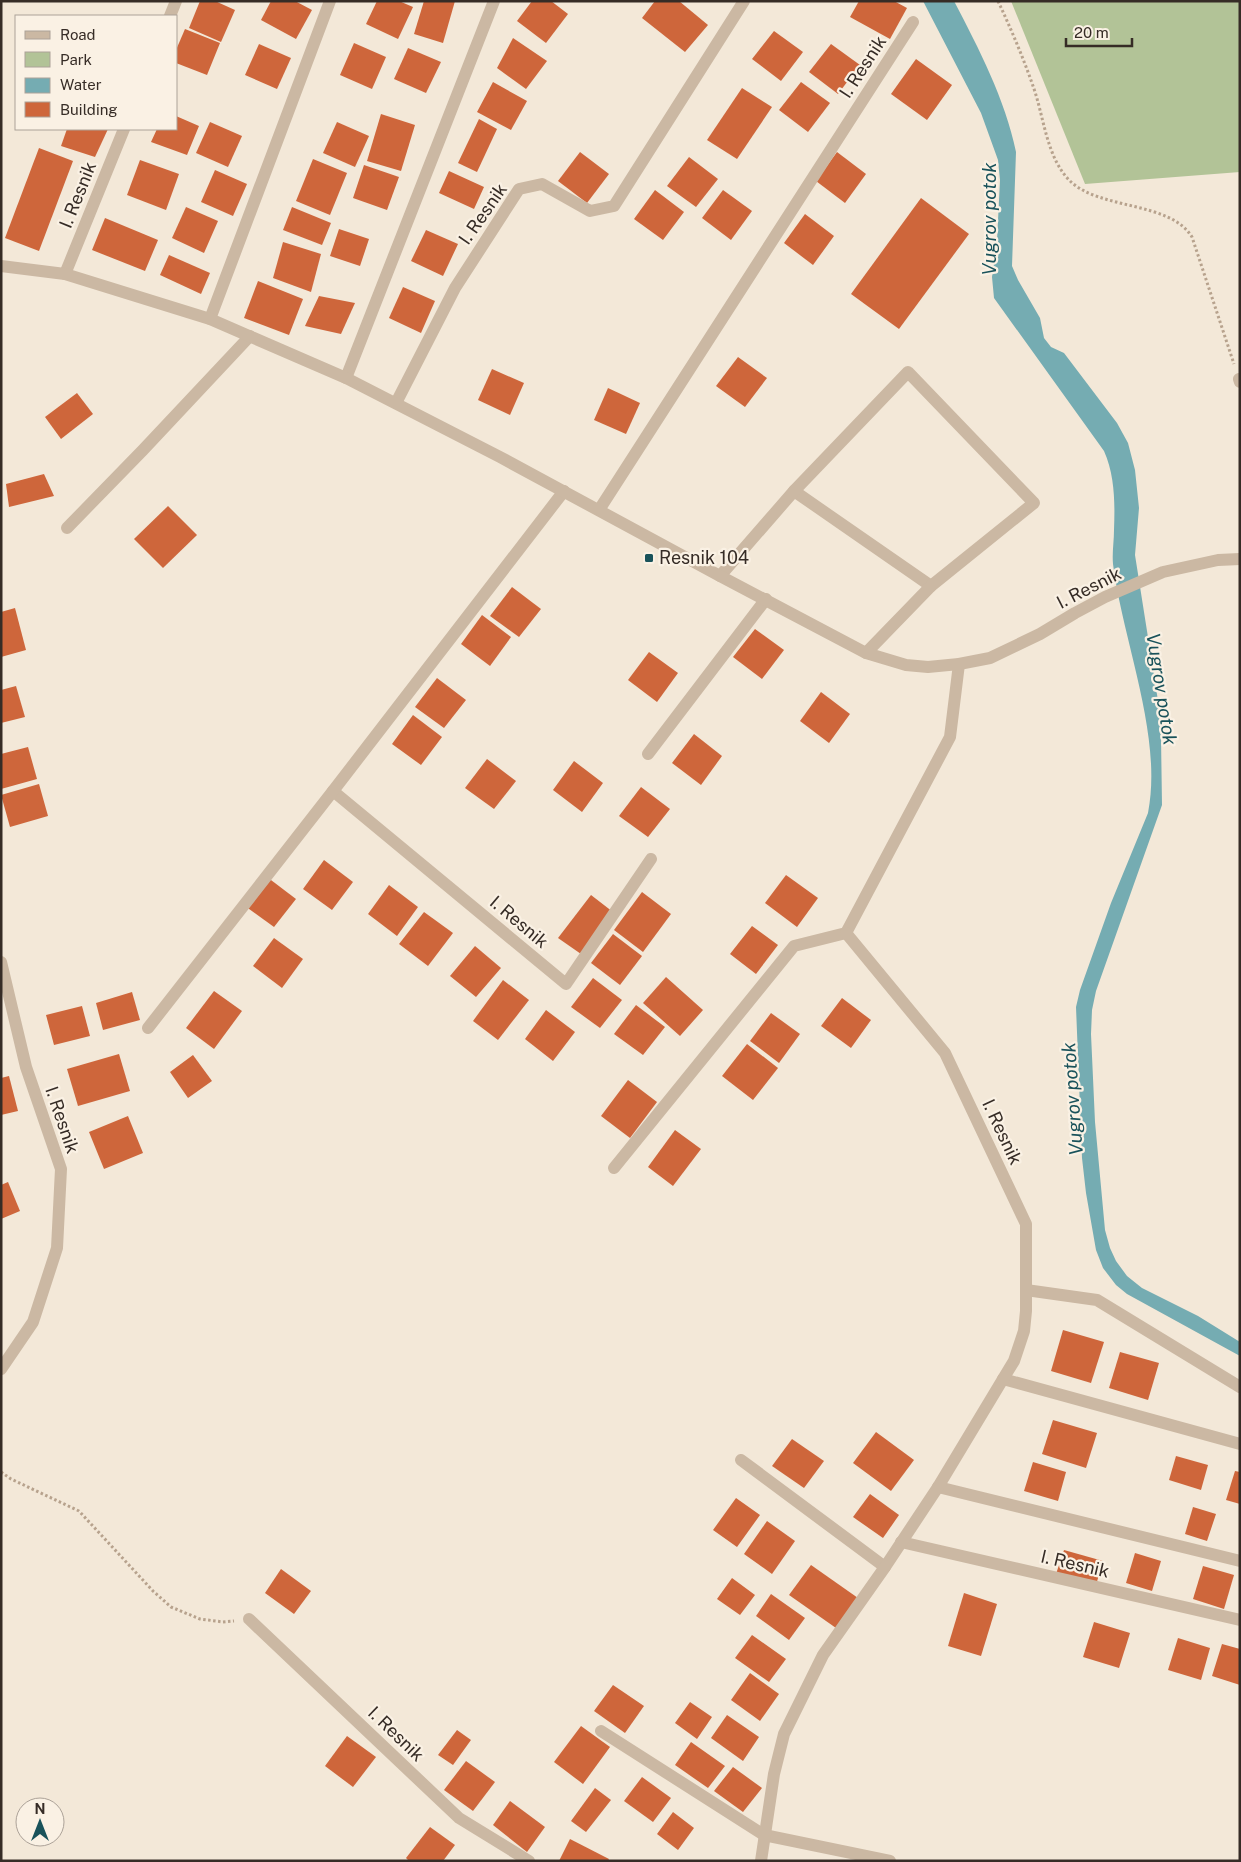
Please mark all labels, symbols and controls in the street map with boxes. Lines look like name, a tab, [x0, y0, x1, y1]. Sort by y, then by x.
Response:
legend	[15, 15, 178, 130]
scale bar	[1066, 15, 1132, 47]
text: 20 m	[1074, 24, 1109, 41]
text: Road	[60, 26, 96, 43]
street label: I. Resnik	[835, 32, 890, 102]
text: Park	[60, 51, 92, 68]
text: Water	[60, 76, 102, 93]
text: Building	[60, 101, 118, 118]
street label: I. Resnik	[55, 159, 100, 231]
water label: Vugrov potok	[978, 162, 1000, 276]
street label: I. Resnik	[454, 179, 511, 248]
place label: Resnik 104	[659, 547, 749, 568]
marker: Resnik 104	[643, 552, 655, 564]
street label: I. Resnik	[1053, 562, 1125, 613]
water label: Vugrov potok	[1142, 631, 1182, 747]
street label: I. Resnik	[486, 891, 553, 952]
water label: Vugrov potok	[1057, 1041, 1087, 1156]
street label: I. Resnik	[41, 1084, 84, 1156]
street label: I. Resnik	[978, 1096, 1027, 1168]
street label: I. Resnik	[1039, 1545, 1111, 1582]
street label: I. Resnik	[364, 1702, 429, 1765]
north arrow	[15, 1797, 65, 1847]
text: N	[35, 1801, 45, 1817]

